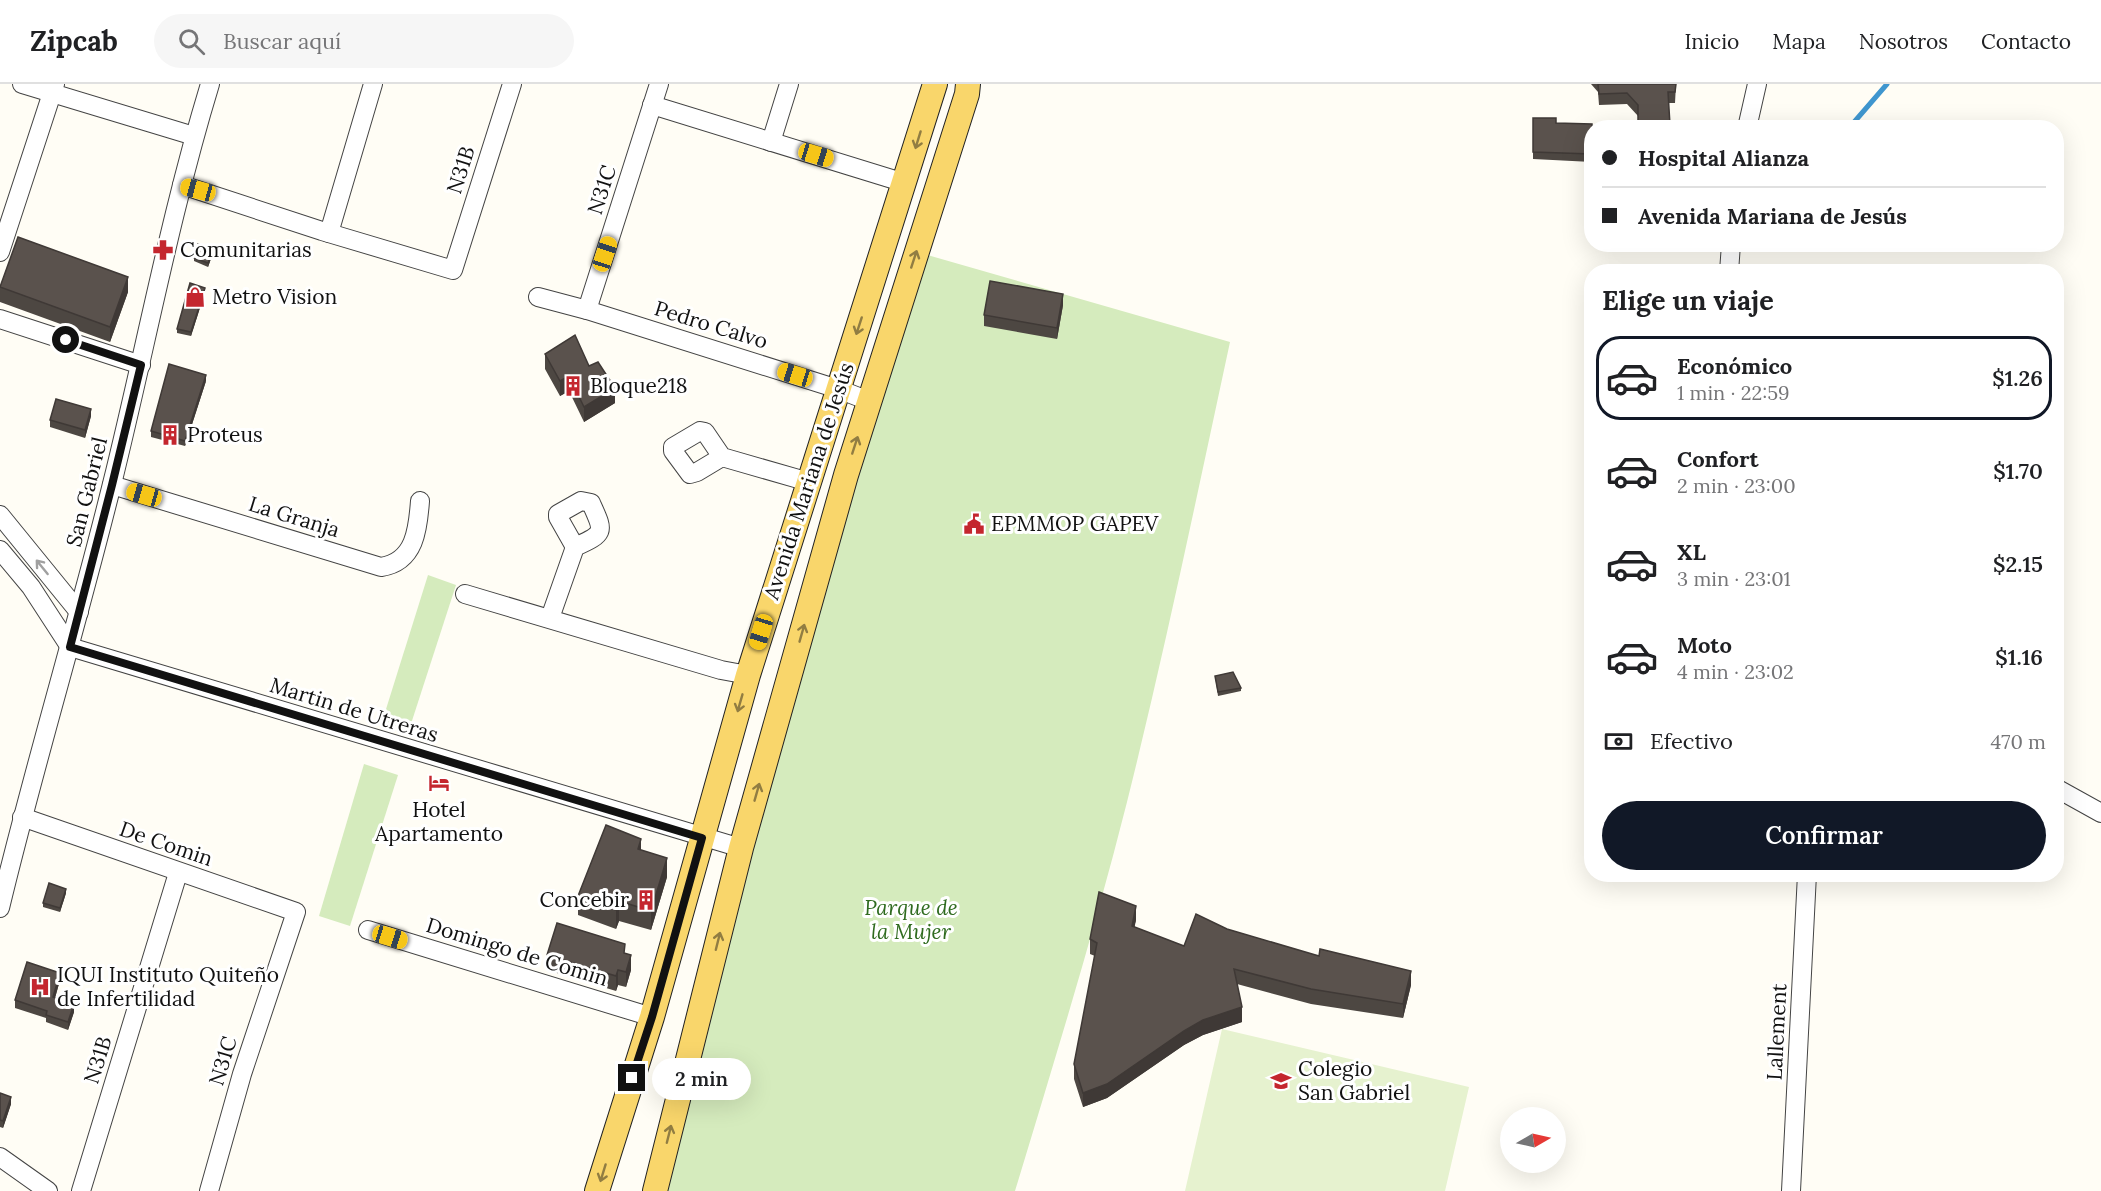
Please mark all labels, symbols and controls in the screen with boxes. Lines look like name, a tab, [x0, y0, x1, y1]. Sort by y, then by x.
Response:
search box	[154, 14, 574, 68]
text: Zipcab	[30, 23, 118, 59]
icon: search	[175, 25, 208, 58]
text: Buscar aquí	[223, 27, 341, 55]
text: Inicio	[1684, 28, 1739, 55]
text: Mapa	[1772, 28, 1826, 55]
text: Nosotros	[1859, 28, 1948, 55]
text: Contacto	[1981, 28, 2071, 55]
one-way arrow	[912, 130, 923, 149]
car	[796, 141, 836, 169]
street label: N31B	[440, 143, 481, 197]
text: Hospital Alianza	[1638, 144, 1809, 172]
street label: N31C	[581, 162, 622, 218]
car	[178, 177, 218, 203]
text: Avenida Mariana de Jesús	[1638, 202, 1907, 230]
car	[591, 234, 619, 274]
place label: Comunitarias	[180, 236, 312, 263]
pharmacy icon: Comunitarias	[151, 238, 175, 262]
one-way arrow	[910, 250, 921, 269]
place label: Metro Vision	[212, 283, 337, 310]
text: Elige un viaje	[1602, 283, 1774, 317]
shop icon: Metro Vision	[183, 285, 207, 309]
street label: Pedro Calvo	[651, 295, 771, 355]
one-way arrow	[852, 316, 863, 335]
route start	[52, 326, 79, 353]
icon: car	[1605, 351, 1659, 405]
text: Económico	[1677, 352, 1792, 380]
street label: Avenida Mariana de Jesús	[757, 359, 860, 604]
car	[775, 361, 815, 389]
text: $1.26	[1992, 364, 2043, 392]
place label: Bloque218	[590, 372, 688, 399]
building icon: Bloque218	[561, 374, 585, 398]
text: 1 min · 22:59	[1677, 380, 1790, 405]
place label: Proteus	[187, 421, 263, 448]
building icon: Proteus	[158, 423, 182, 447]
street label: San Gabriel	[60, 434, 113, 550]
one-way arrow	[850, 436, 861, 455]
icon: car	[1605, 444, 1659, 498]
text: Confort	[1677, 445, 1759, 473]
text: $1.70	[1993, 457, 2043, 485]
text: 2 min · 23:00	[1677, 473, 1796, 498]
car	[124, 481, 164, 509]
street label: La Granja	[245, 490, 343, 543]
place label: EPMMOP GAPEV	[991, 510, 1160, 537]
public building icon: EPMMOP GAPEV	[962, 512, 986, 536]
icon: car	[1605, 537, 1659, 591]
text: XL	[1677, 538, 1706, 566]
text: $2.15	[1993, 550, 2043, 578]
one-way arrow	[36, 559, 49, 575]
text: 3 min · 23:01	[1677, 566, 1791, 591]
car	[747, 612, 775, 652]
one-way arrow	[796, 623, 808, 642]
icon: car	[1605, 630, 1659, 684]
text: Moto	[1677, 631, 1732, 659]
text: $1.16	[1995, 643, 2043, 671]
text: 4 min · 23:02	[1677, 659, 1794, 684]
street label: Martin de Utreras	[267, 671, 442, 748]
one-way arrow	[734, 694, 745, 713]
icon: cash	[1602, 725, 1635, 758]
text: Efectivo	[1650, 727, 1733, 755]
text: 470 m	[1990, 729, 2046, 754]
hotel icon: Hotel Apartamento	[427, 771, 451, 795]
one-way arrow	[751, 783, 763, 802]
place label: Hotel Apartamento	[374, 796, 503, 847]
button: Confirmar	[1602, 801, 2046, 870]
street label: De Comin	[116, 815, 217, 872]
place label: Concebir	[540, 886, 629, 913]
building icon: Concebir	[634, 888, 658, 912]
park label: Parque de la Mujer	[864, 894, 958, 945]
street label: Domingo de Comin	[423, 911, 611, 992]
car	[370, 923, 410, 951]
one-way arrow	[712, 932, 724, 951]
place label: IQUI Instituto Quiteño de Infertilidad	[57, 961, 279, 1012]
hospital icon: IQUI Instituto Quiteño de Infertilidad	[28, 975, 52, 999]
street label: Lallement	[1760, 982, 1793, 1081]
street label: N31B	[78, 1033, 118, 1087]
street label: N31C	[202, 1033, 243, 1089]
place label: Colegio San Gabriel	[1298, 1055, 1410, 1106]
callout: 2 min	[653, 1057, 752, 1099]
route end	[618, 1064, 645, 1091]
text: 2 min	[675, 1066, 728, 1091]
school or university icon: Colegio San Gabriel	[1269, 1069, 1293, 1093]
north arrow	[1500, 1107, 1566, 1173]
map controls	[1500, 1107, 1566, 1173]
one-way arrow	[664, 1125, 676, 1144]
one-way arrow	[597, 1163, 608, 1182]

